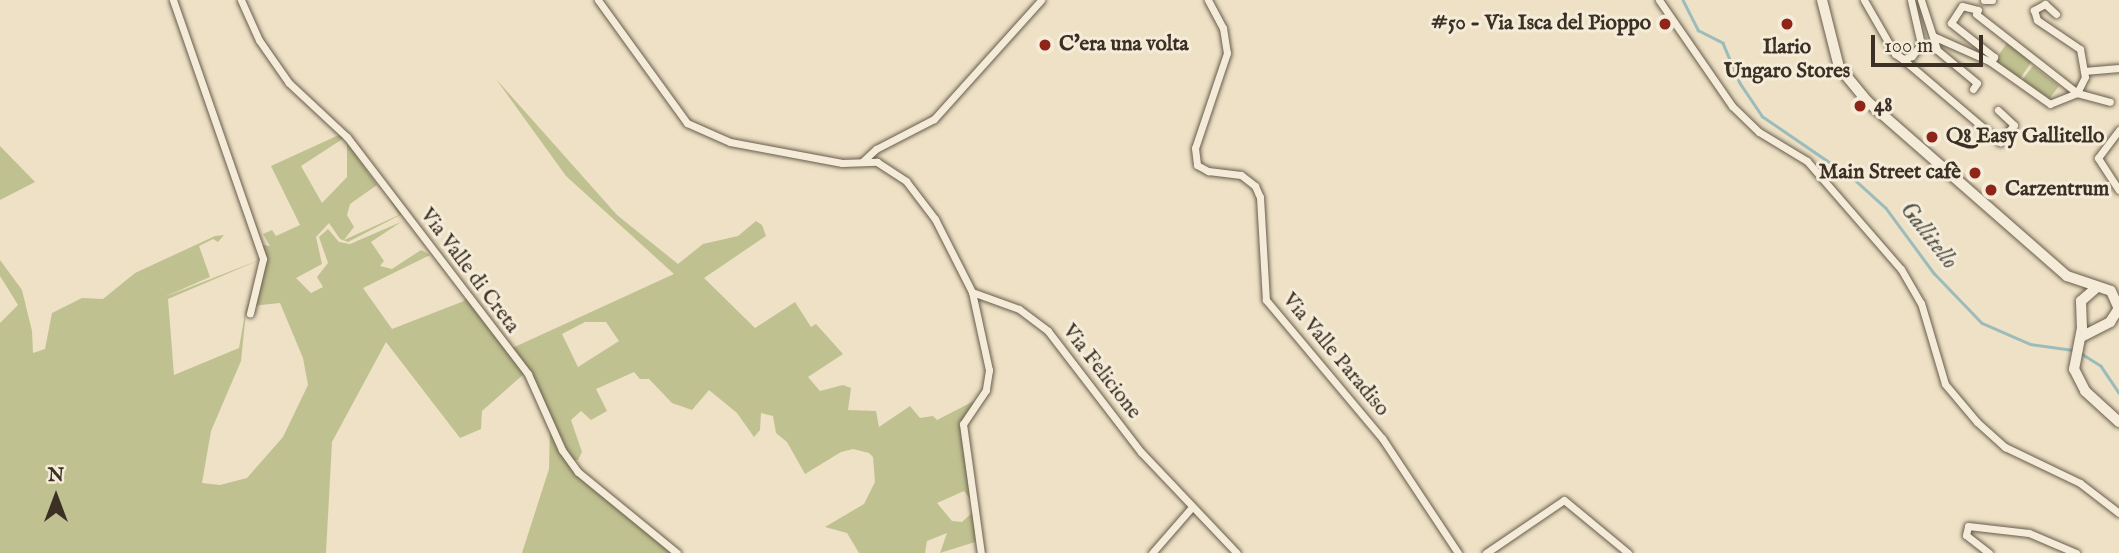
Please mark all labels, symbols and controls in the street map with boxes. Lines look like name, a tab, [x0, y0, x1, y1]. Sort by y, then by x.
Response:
place label: #50 - Via Isca del Pioppo	[1431, 11, 1651, 37]
marker: #50 - Via Isca del Pioppo	[1657, 16, 1673, 32]
marker: Ilario Ungaro Stores	[1779, 16, 1795, 32]
scale bar	[1874, 21, 1986, 65]
place label: C'era una volta	[1059, 32, 1189, 58]
text: 100 m	[1884, 33, 1933, 60]
place label: Ilario Ungaro Stores	[1724, 35, 1850, 85]
marker: C'era una volta	[1037, 37, 1053, 53]
place label: 48	[1874, 93, 1893, 119]
marker: 48	[1852, 98, 1868, 114]
place label: Q8 Easy Gallitello	[1946, 124, 2104, 150]
marker: Q8 Easy Gallitello	[1924, 129, 1940, 145]
place label: Main Street cafè	[1819, 160, 1961, 186]
marker: Main Street cafè	[1967, 165, 1983, 181]
place label: Carzentrum	[2005, 177, 2109, 203]
marker: Carzentrum	[1983, 182, 1999, 198]
water label: Gallitello	[1893, 197, 1963, 275]
street label: Via Valle di Creta	[414, 203, 524, 339]
street label: Via Valle Paradiso	[1276, 288, 1394, 422]
street label: Via Felicione	[1056, 319, 1146, 425]
north arrow	[21, 462, 91, 532]
text: N	[48, 464, 64, 488]

